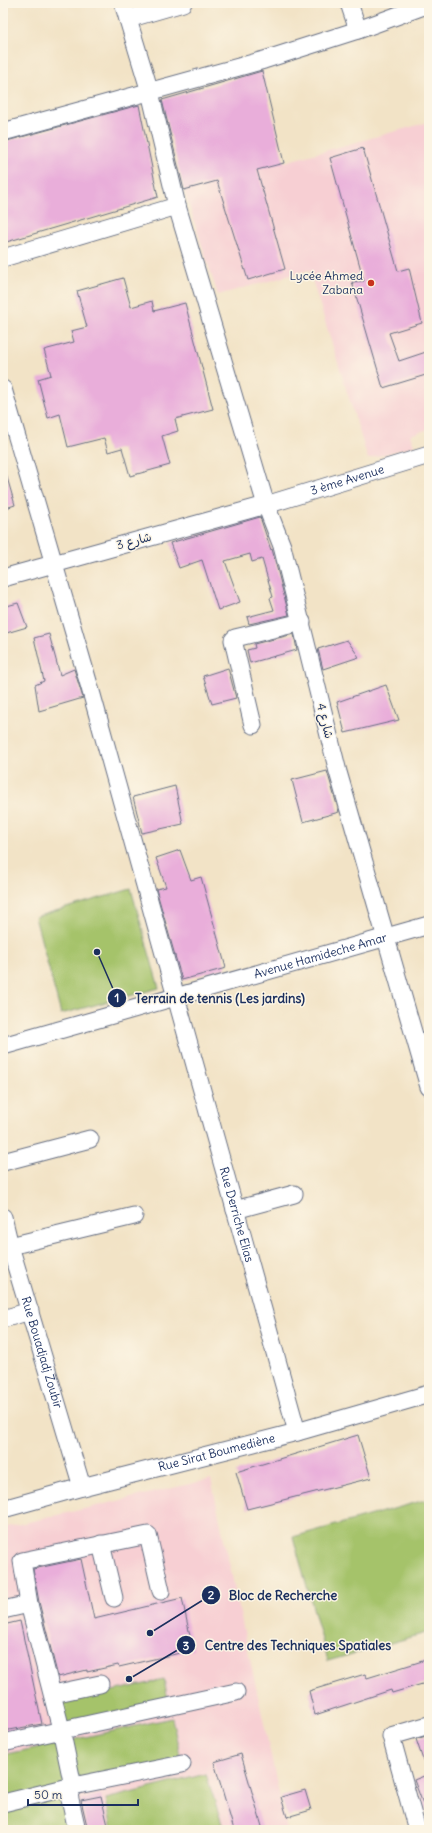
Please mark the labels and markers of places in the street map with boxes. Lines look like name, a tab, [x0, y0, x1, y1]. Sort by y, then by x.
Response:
place label: Lycée Ahmed Zabana	[289, 268, 363, 297]
marker: Lycée Ahmed Zabana	[366, 278, 376, 288]
callout: Terrain de tennis (Les jardins)	[107, 986, 313, 1011]
callout: Bloc de Recherche	[201, 1583, 346, 1608]
callout: Centre des Techniques Spatiales	[176, 1633, 399, 1658]

